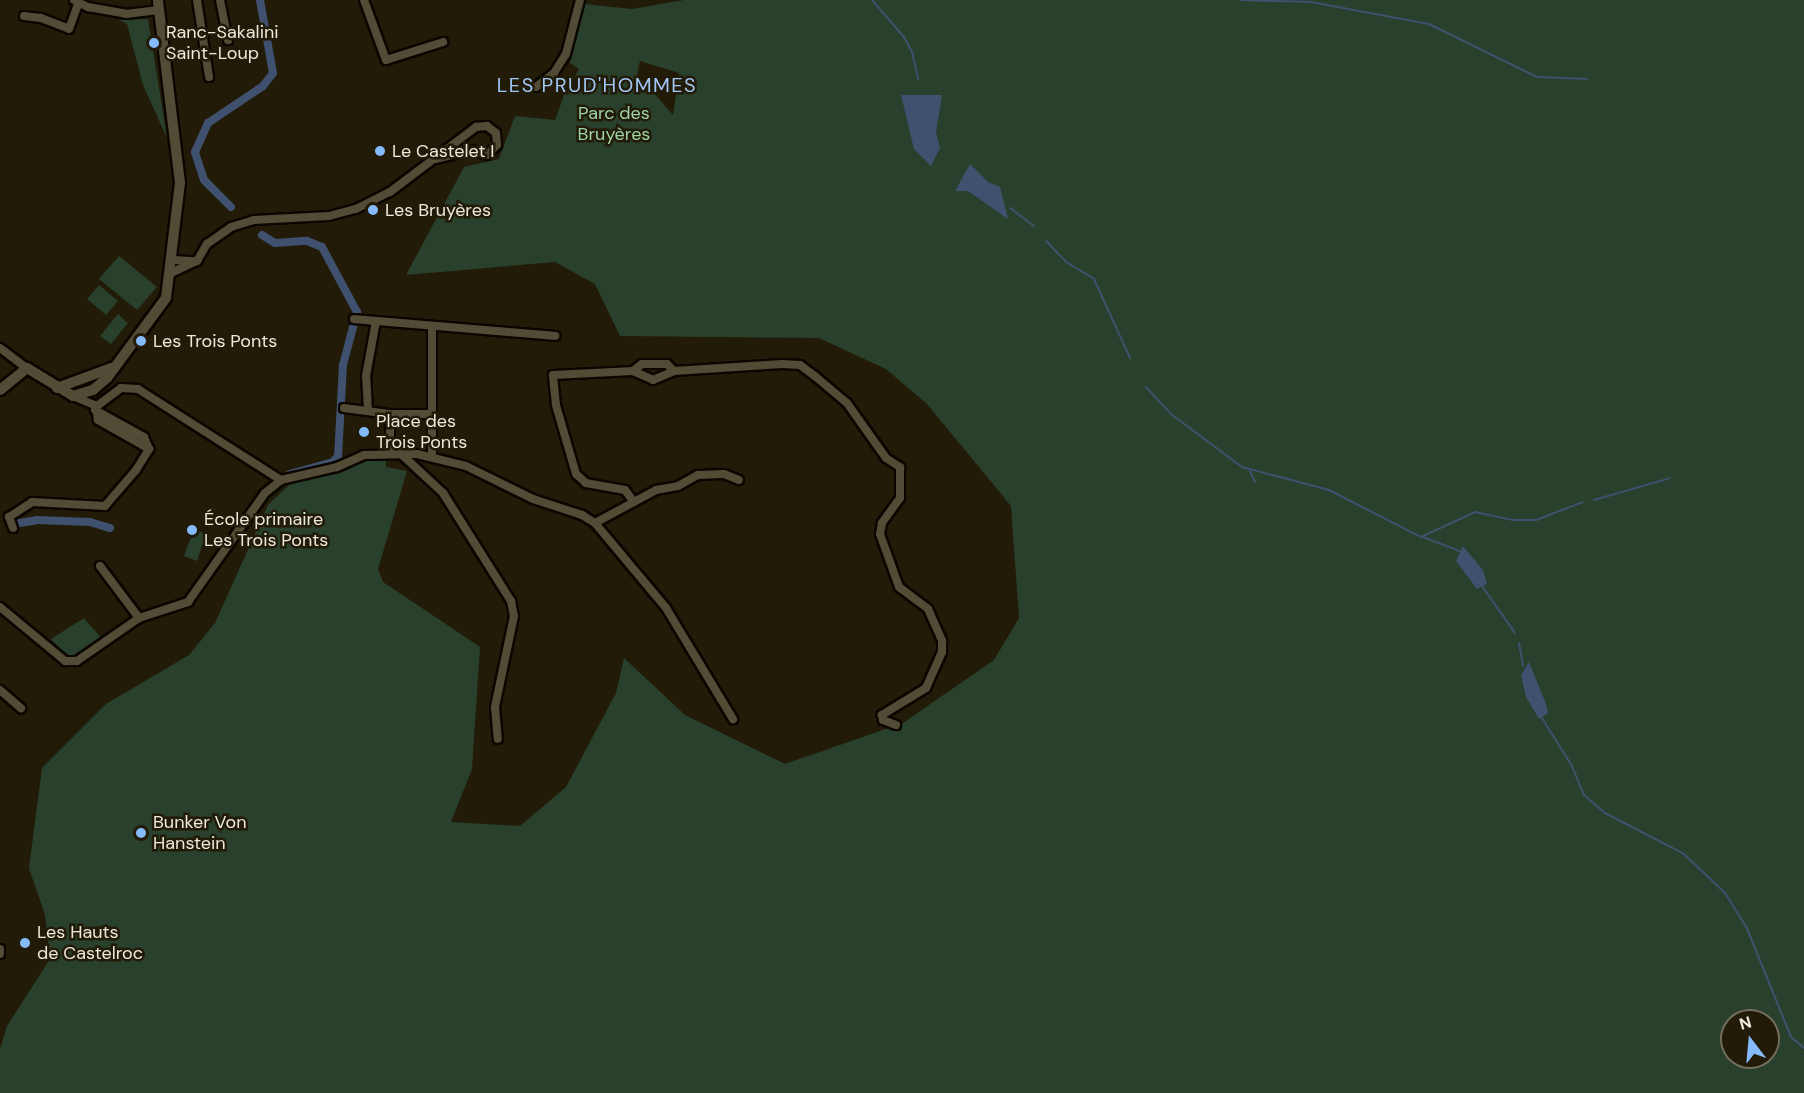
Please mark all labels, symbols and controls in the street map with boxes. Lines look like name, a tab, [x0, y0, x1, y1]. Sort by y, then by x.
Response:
place label: Ranc-Sakalini Saint-Loup	[166, 22, 279, 64]
marker: Ranc-Sakalini Saint-Loup	[147, 36, 161, 50]
district label: LES PRUD'HOMMES	[497, 73, 697, 97]
park label: Parc des Bruyères	[578, 103, 650, 146]
place label: Le Castelet I	[392, 140, 494, 162]
marker: Le Castelet I	[373, 144, 387, 158]
place label: Les Bruyères	[385, 199, 491, 221]
marker: Les Bruyères	[366, 203, 380, 217]
place label: Les Trois Ponts	[153, 330, 277, 352]
marker: Les Trois Ponts	[134, 334, 148, 348]
place label: Place des Trois Ponts	[376, 411, 467, 454]
marker: Place des Trois Ponts	[357, 425, 371, 439]
place label: École primaire Les Trois Ponts	[204, 509, 328, 552]
marker: École primaire Les Trois Ponts	[185, 523, 199, 537]
place label: Bunker Von Hanstein	[153, 812, 246, 854]
marker: Bunker Von Hanstein	[134, 826, 148, 840]
place label: Les Hauts de Castelroc	[37, 922, 143, 964]
marker: Les Hauts de Castelroc	[18, 936, 32, 950]
north arrow	[1720, 1009, 1780, 1069]
text: N	[1737, 1011, 1754, 1035]

